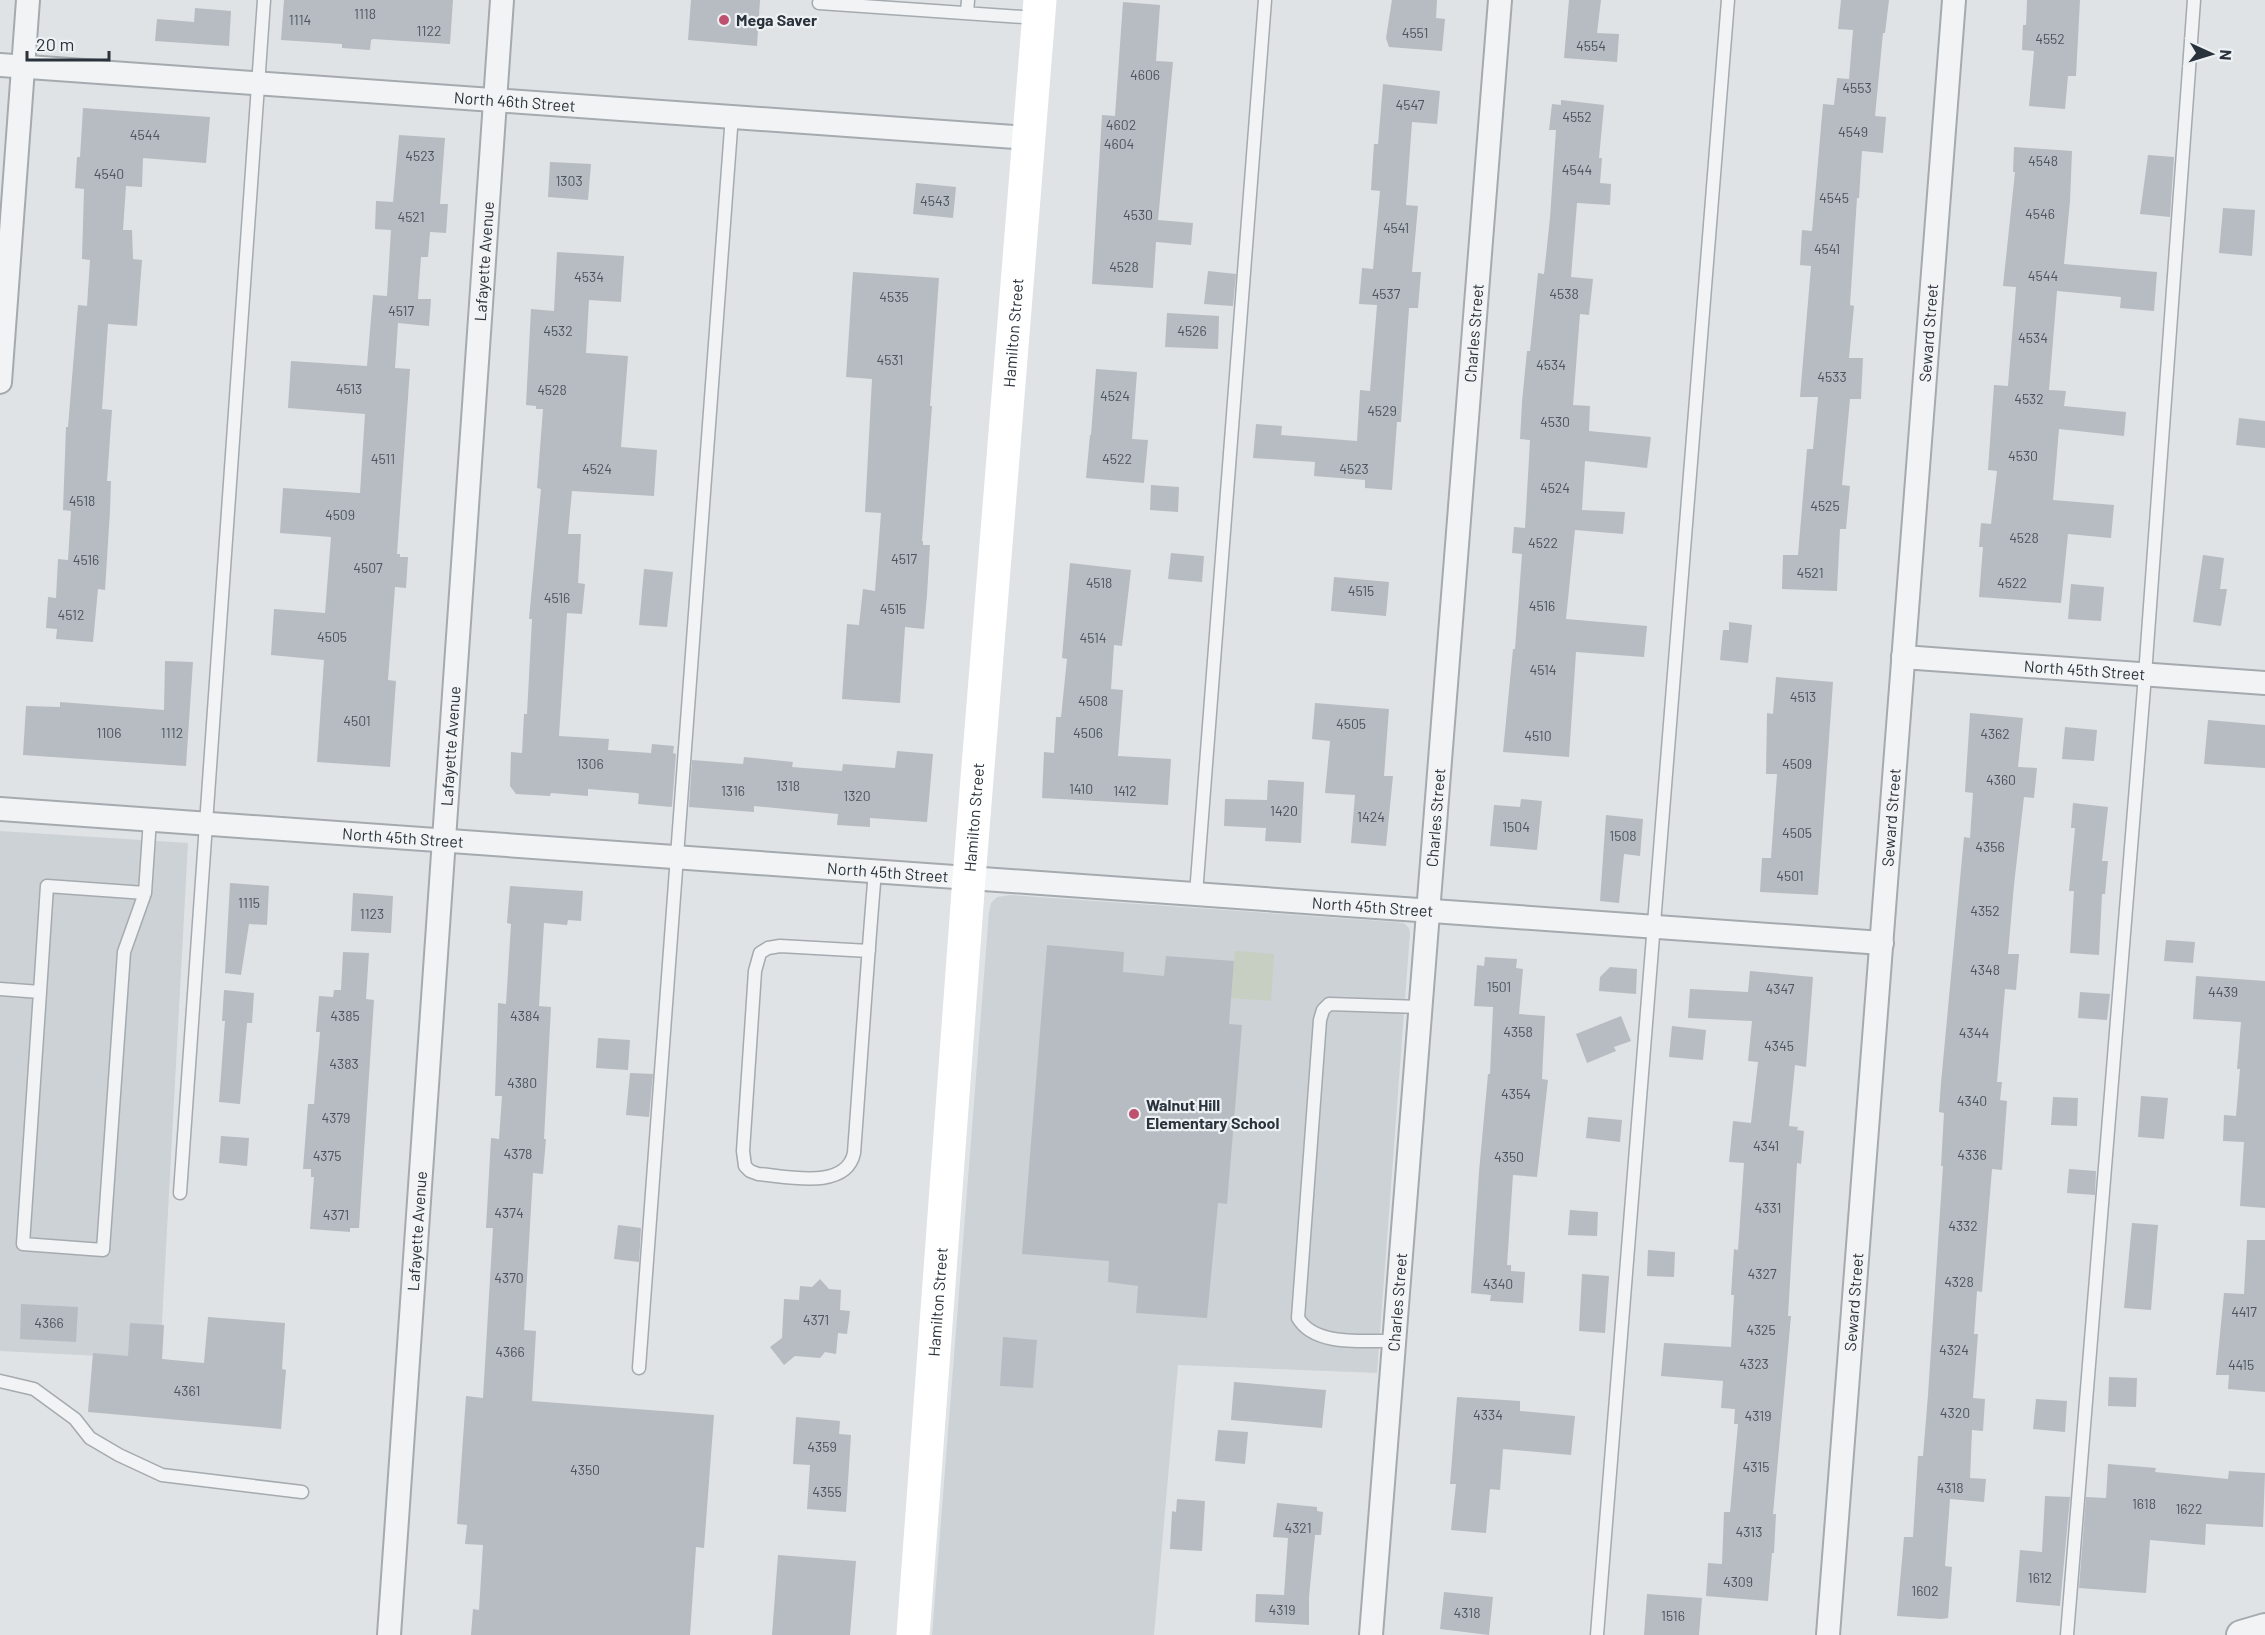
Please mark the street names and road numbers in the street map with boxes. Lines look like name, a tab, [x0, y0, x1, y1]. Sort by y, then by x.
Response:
street label: North 46th Street	[453, 87, 576, 115]
street label: Lafayette Avenue	[470, 201, 497, 322]
street label: Hamilton Street	[999, 277, 1026, 388]
street label: Charles Street	[1460, 283, 1487, 383]
street label: Seward Street	[1915, 283, 1941, 383]
street label: North 45th Street	[2023, 656, 2146, 683]
street label: Lafayette Avenue	[436, 685, 464, 807]
street label: Hamilton Street	[960, 762, 987, 873]
street label: Charles Street	[1422, 767, 1448, 868]
street label: Seward Street	[1877, 767, 1904, 867]
street label: North 45th Street	[342, 823, 464, 851]
street label: North 45th Street	[826, 858, 949, 886]
street label: North 45th Street	[1311, 892, 1434, 920]
street label: Lafayette Avenue	[403, 1170, 430, 1292]
street label: Hamilton Street	[924, 1247, 951, 1357]
street label: Charles Street	[1383, 1252, 1410, 1352]
street label: Seward Street	[1840, 1252, 1866, 1352]

